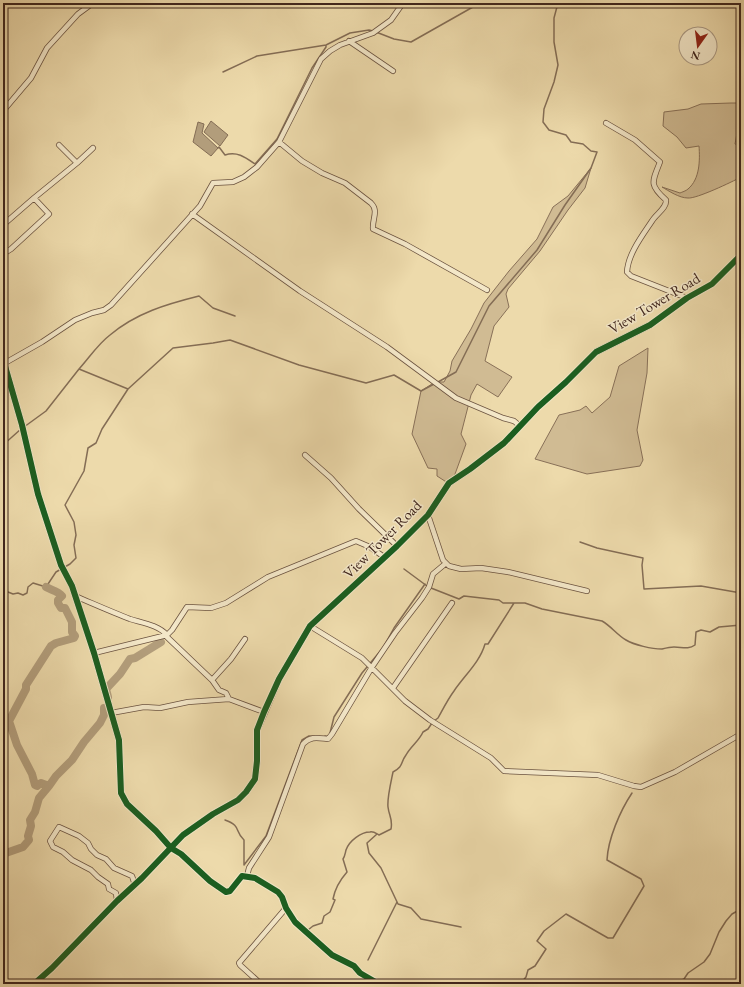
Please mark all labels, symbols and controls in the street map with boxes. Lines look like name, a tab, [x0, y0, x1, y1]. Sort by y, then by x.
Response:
north arrow	[678, 26, 718, 66]
text: N	[689, 48, 702, 64]
street label: View Tower Road	[605, 268, 704, 338]
street label: View Tower Road	[339, 495, 426, 582]

